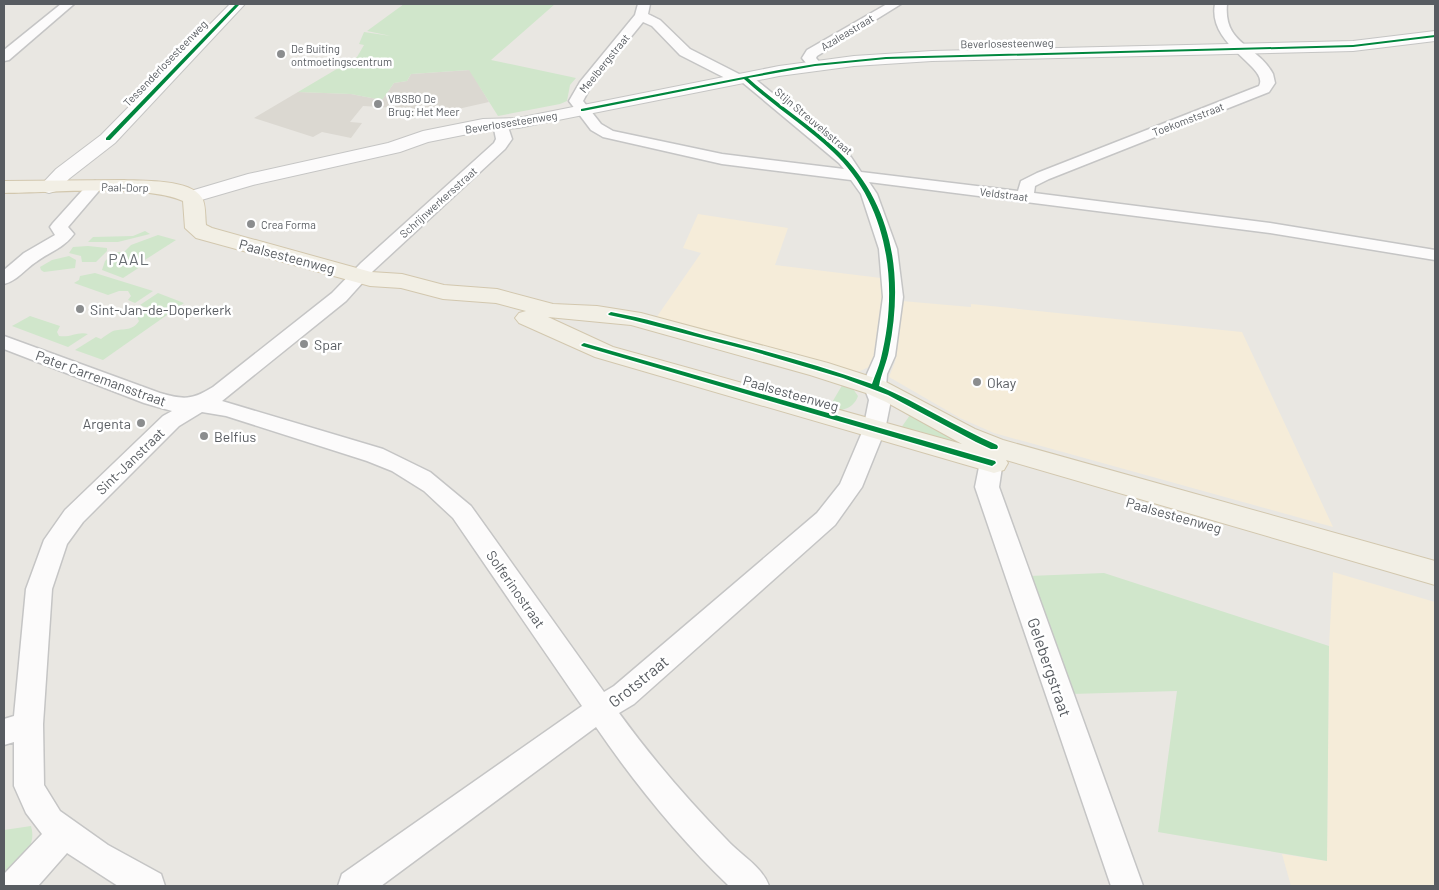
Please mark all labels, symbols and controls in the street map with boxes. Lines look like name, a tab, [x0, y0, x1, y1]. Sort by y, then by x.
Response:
street label: Azaleastraat	[818, 11, 876, 53]
street label: Tessenderlosesteenweg	[120, 17, 210, 109]
street label: Meelbergstraat	[576, 31, 632, 95]
street label: Beverlosesteenweg	[960, 36, 1054, 50]
place label: De Buiting ontmoetingscentrum	[291, 42, 392, 68]
marker: De Buiting ontmoetingscentrum	[275, 48, 287, 60]
street label: Stijn Streuvelsstraat	[773, 85, 855, 157]
place label: VBSBO De Brug: Het Meer	[388, 92, 459, 118]
marker: VBSBO De Brug: Het Meer	[372, 98, 384, 110]
street label: Toekomststraat	[1150, 99, 1226, 139]
street label: Beverlosesteenweg	[464, 108, 558, 136]
street label: Schrijnwerkersstraat	[397, 164, 479, 240]
street label: Paal-Dorp	[101, 180, 149, 194]
street label: Veldstraat	[979, 185, 1029, 203]
marker: Crea Forma	[245, 218, 257, 230]
place label: Crea Forma	[261, 218, 316, 231]
street label: Paalsesteenweg	[237, 235, 337, 277]
district label: PAAL	[108, 249, 150, 268]
place label: Sint-Jan-de-Doperkerk	[90, 301, 231, 318]
marker: Sint-Jan-de-Doperkerk	[74, 303, 86, 315]
place label: Spar	[314, 336, 342, 353]
marker: Spar	[298, 338, 310, 350]
street label: Pater Carremansstraat	[33, 346, 169, 410]
street label: Paalsesteenweg	[741, 371, 841, 415]
place label: Okay	[987, 374, 1017, 391]
marker: Okay	[971, 376, 983, 388]
place label: Argenta	[83, 415, 131, 432]
marker: Argenta	[135, 417, 147, 429]
street label: Sint-Janstraat	[92, 424, 168, 498]
place label: Belfius	[214, 428, 257, 445]
marker: Belfius	[198, 430, 210, 442]
street label: Paalsesteenweg	[1124, 493, 1224, 537]
street label: Solferinostraat	[483, 547, 549, 631]
street label: Gelebergstraat	[1024, 615, 1076, 719]
street label: Grotstraat	[604, 651, 672, 711]

